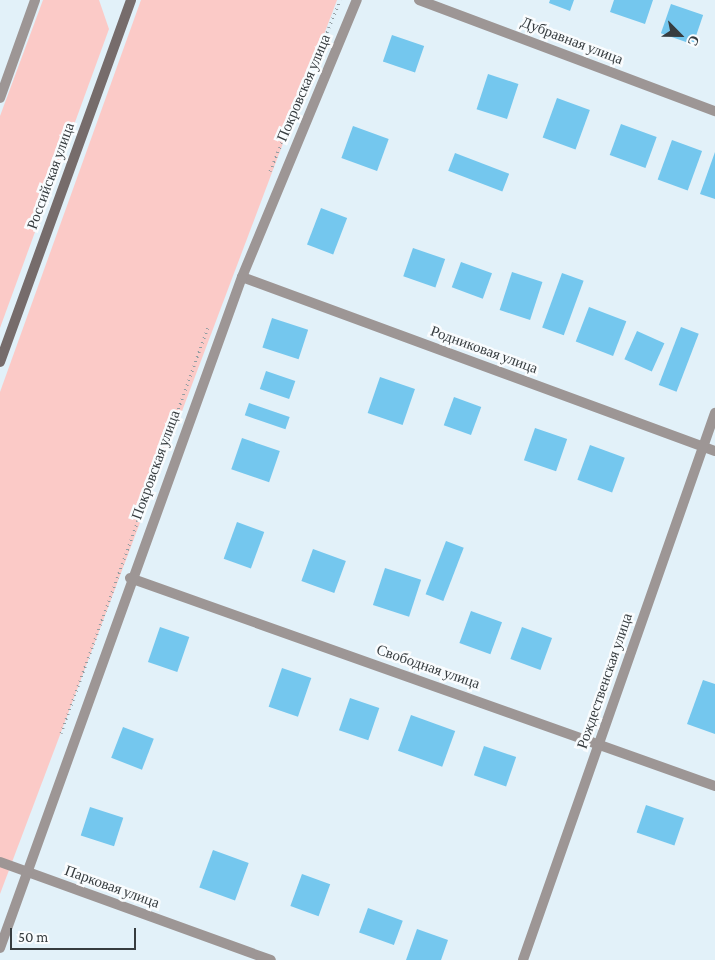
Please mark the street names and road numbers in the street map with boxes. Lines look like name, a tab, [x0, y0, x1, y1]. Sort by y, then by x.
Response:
street label: Дубравная улица	[518, 13, 626, 69]
street label: Покровская улица	[273, 32, 335, 144]
street label: Российская улица	[23, 120, 79, 232]
street label: Родниковая улица	[428, 322, 540, 378]
street label: Покровская улица	[128, 408, 184, 522]
street label: Рождественская улица	[573, 611, 637, 751]
street label: Свободная улица	[374, 641, 482, 693]
street label: Парковая улица	[62, 862, 162, 912]

